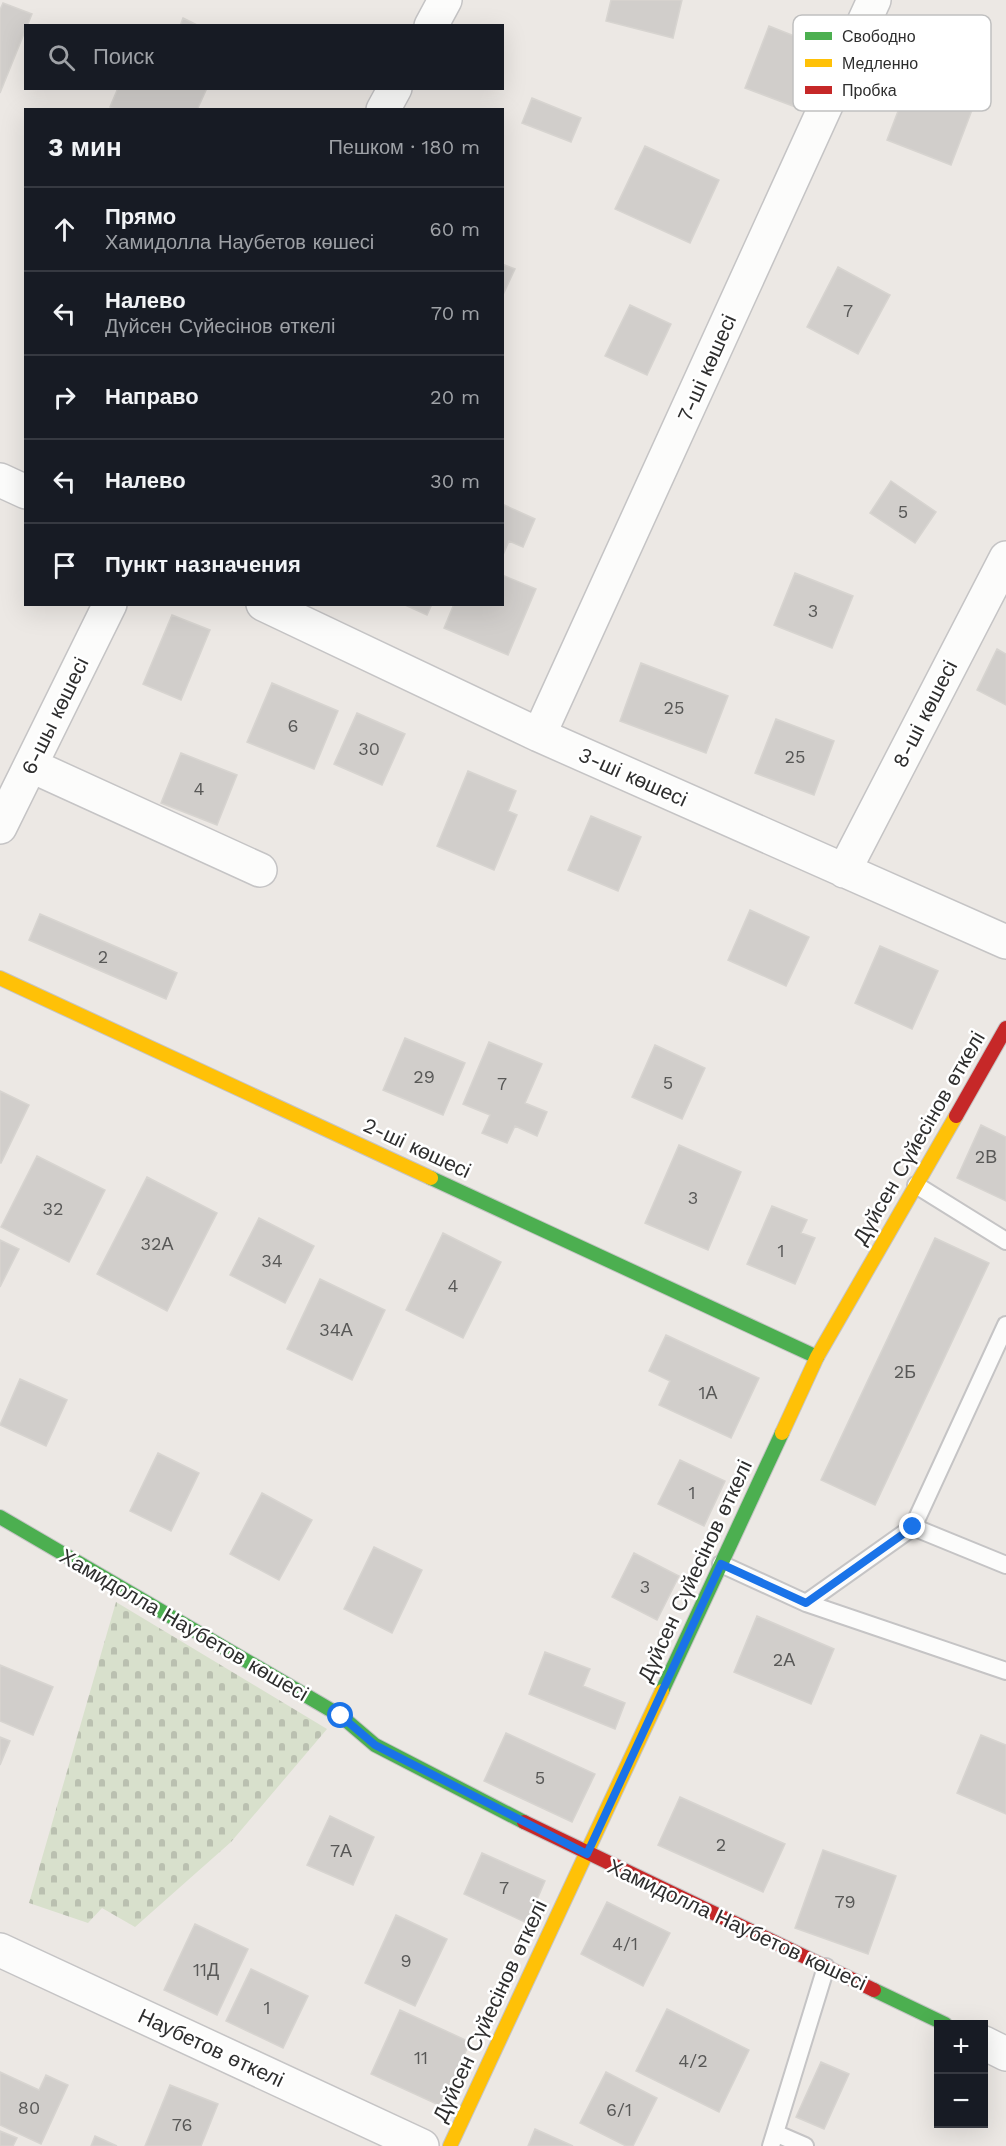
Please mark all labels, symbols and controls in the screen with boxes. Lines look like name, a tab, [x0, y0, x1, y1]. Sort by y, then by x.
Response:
legend	[793, 15, 991, 111]
search box	[24, 24, 504, 90]
text: Свободно	[842, 27, 916, 46]
icon: search	[45, 41, 78, 74]
text: Поиск	[93, 44, 154, 69]
text: Медленно	[842, 54, 918, 73]
text: Пробка	[842, 81, 897, 100]
text: 3 мин	[48, 132, 122, 162]
text: Пешком · 180 m	[328, 135, 480, 159]
text: Прямо	[105, 204, 176, 229]
icon: ahead	[48, 213, 81, 246]
text: 60 m	[430, 217, 480, 241]
text: Хамидолла Наубетов көшесі	[105, 230, 374, 254]
text: Налево	[105, 288, 186, 313]
icon: left	[48, 297, 81, 330]
house number: 7	[843, 300, 853, 321]
text: 70 m	[431, 301, 480, 325]
street label: 7-ші көшесі	[672, 310, 741, 425]
text: Дүйсен Сүйесінов өткелі	[105, 314, 335, 338]
icon: right	[48, 381, 81, 414]
text: Направо	[105, 384, 199, 409]
text: 20 m	[430, 385, 480, 409]
icon: left	[48, 465, 81, 498]
text: Налево	[105, 468, 186, 493]
text: 30 m	[430, 469, 480, 493]
house number: 5	[898, 501, 908, 522]
icon: arrive	[48, 549, 81, 582]
text: Пункт назначения	[105, 552, 301, 577]
house number: 3	[808, 600, 818, 621]
street label: 6-шы көшесі	[15, 653, 94, 778]
street label: 8-ші көшесі	[887, 656, 962, 772]
house number: 25	[664, 697, 684, 718]
house number: 6	[288, 715, 298, 736]
house number: 30	[358, 738, 380, 759]
street label: 3-ші көшесі	[575, 741, 691, 812]
house number: 25	[785, 746, 805, 767]
house number: 4	[194, 778, 205, 799]
house number: 2	[98, 946, 108, 967]
street label: Дүйсен Сүйесінов өткелі	[847, 1027, 990, 1249]
house number: 29	[413, 1066, 435, 1087]
house number: 5	[663, 1072, 673, 1093]
house number: 7	[497, 1073, 507, 1094]
street label: 2-ші көшесі	[359, 1112, 475, 1183]
house number: 2В	[975, 1146, 997, 1167]
house number: 3	[688, 1187, 698, 1208]
house number: 32	[43, 1198, 64, 1219]
house number: 32А	[141, 1233, 174, 1254]
house number: 1	[777, 1240, 785, 1261]
house number: 34	[261, 1250, 283, 1271]
house number: 4	[448, 1275, 459, 1296]
house number: 34А	[319, 1319, 353, 1340]
house number: 2Б	[894, 1361, 916, 1382]
house number: 1А	[698, 1382, 718, 1403]
street label: Дүйсен Сүйесінов өткелі	[632, 1456, 757, 1686]
house number: 1	[688, 1482, 696, 1503]
route end	[899, 1513, 925, 1539]
street label: Хамидолла Наубетов көшесі	[56, 1543, 313, 1706]
house number: 3	[640, 1576, 650, 1597]
house number: 2А	[773, 1649, 795, 1670]
route start	[327, 1702, 353, 1728]
house number: 5	[535, 1767, 545, 1788]
house number: 2	[716, 1834, 726, 1855]
house number: 7А	[330, 1840, 352, 1861]
street label: Хамидолла Наубетов көшесі	[604, 1853, 871, 1996]
house number: 7	[499, 1877, 509, 1898]
house number: 79	[834, 1891, 856, 1912]
street label: Дүйсен Сүйесінов өткелі	[427, 1896, 552, 2126]
house number: 4/1	[612, 1933, 638, 1954]
house number: 9	[400, 1950, 412, 1971]
house number: 11Д	[193, 1959, 219, 1980]
house number: 1	[263, 1997, 271, 2018]
street label: Наубетов өткелі	[134, 2003, 288, 2092]
map controls	[934, 2020, 988, 2128]
button: +	[934, 2020, 988, 2074]
house number: 11	[414, 2047, 428, 2068]
house number: 4/2	[678, 2050, 708, 2071]
button: −	[934, 2074, 988, 2128]
house number: 80	[18, 2097, 40, 2118]
house number: 6/1	[606, 2099, 632, 2120]
house number: 76	[172, 2114, 192, 2135]

